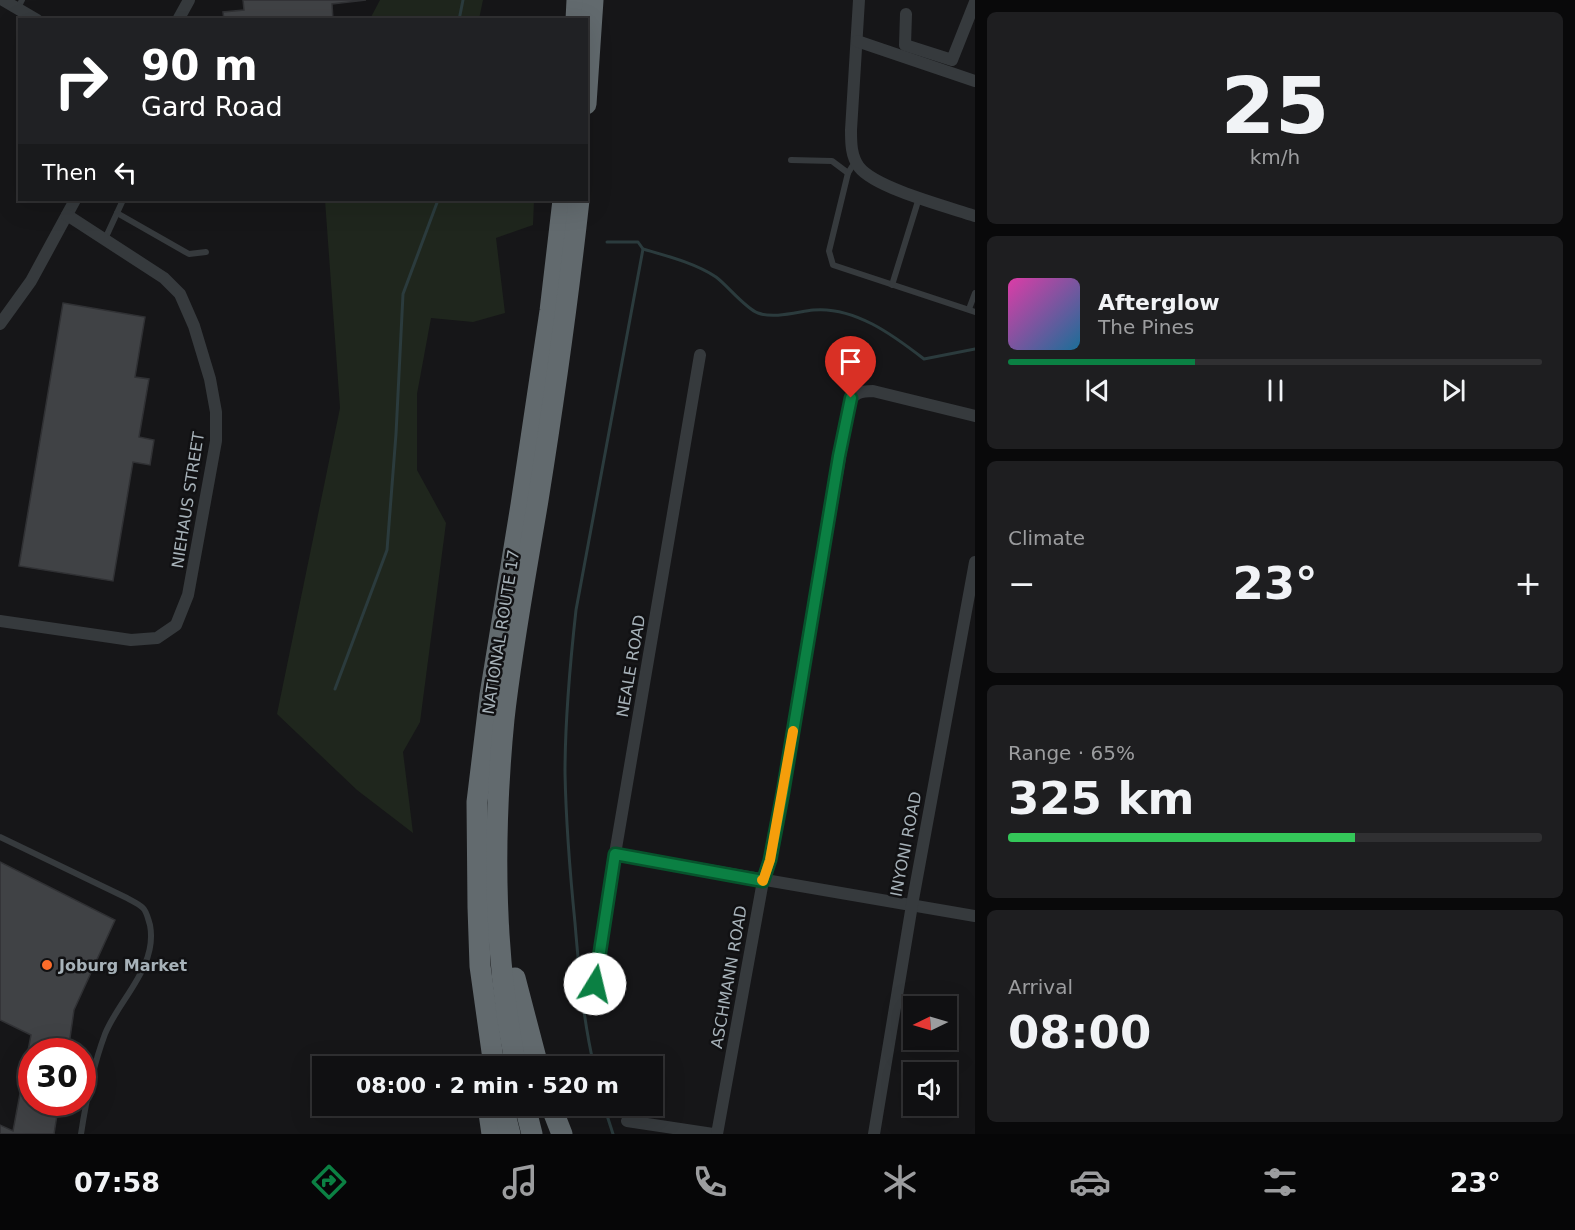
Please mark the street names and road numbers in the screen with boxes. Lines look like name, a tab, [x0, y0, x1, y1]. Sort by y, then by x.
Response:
street label: NIEHAUS STREET	[168, 430, 208, 570]
street label: NATIONAL ROUTE 17	[479, 548, 523, 716]
street label: NEALE ROAD	[613, 613, 649, 719]
street label: INYONI ROAD	[886, 790, 926, 898]
street label: ASCHMANN ROAD	[707, 904, 751, 1050]

